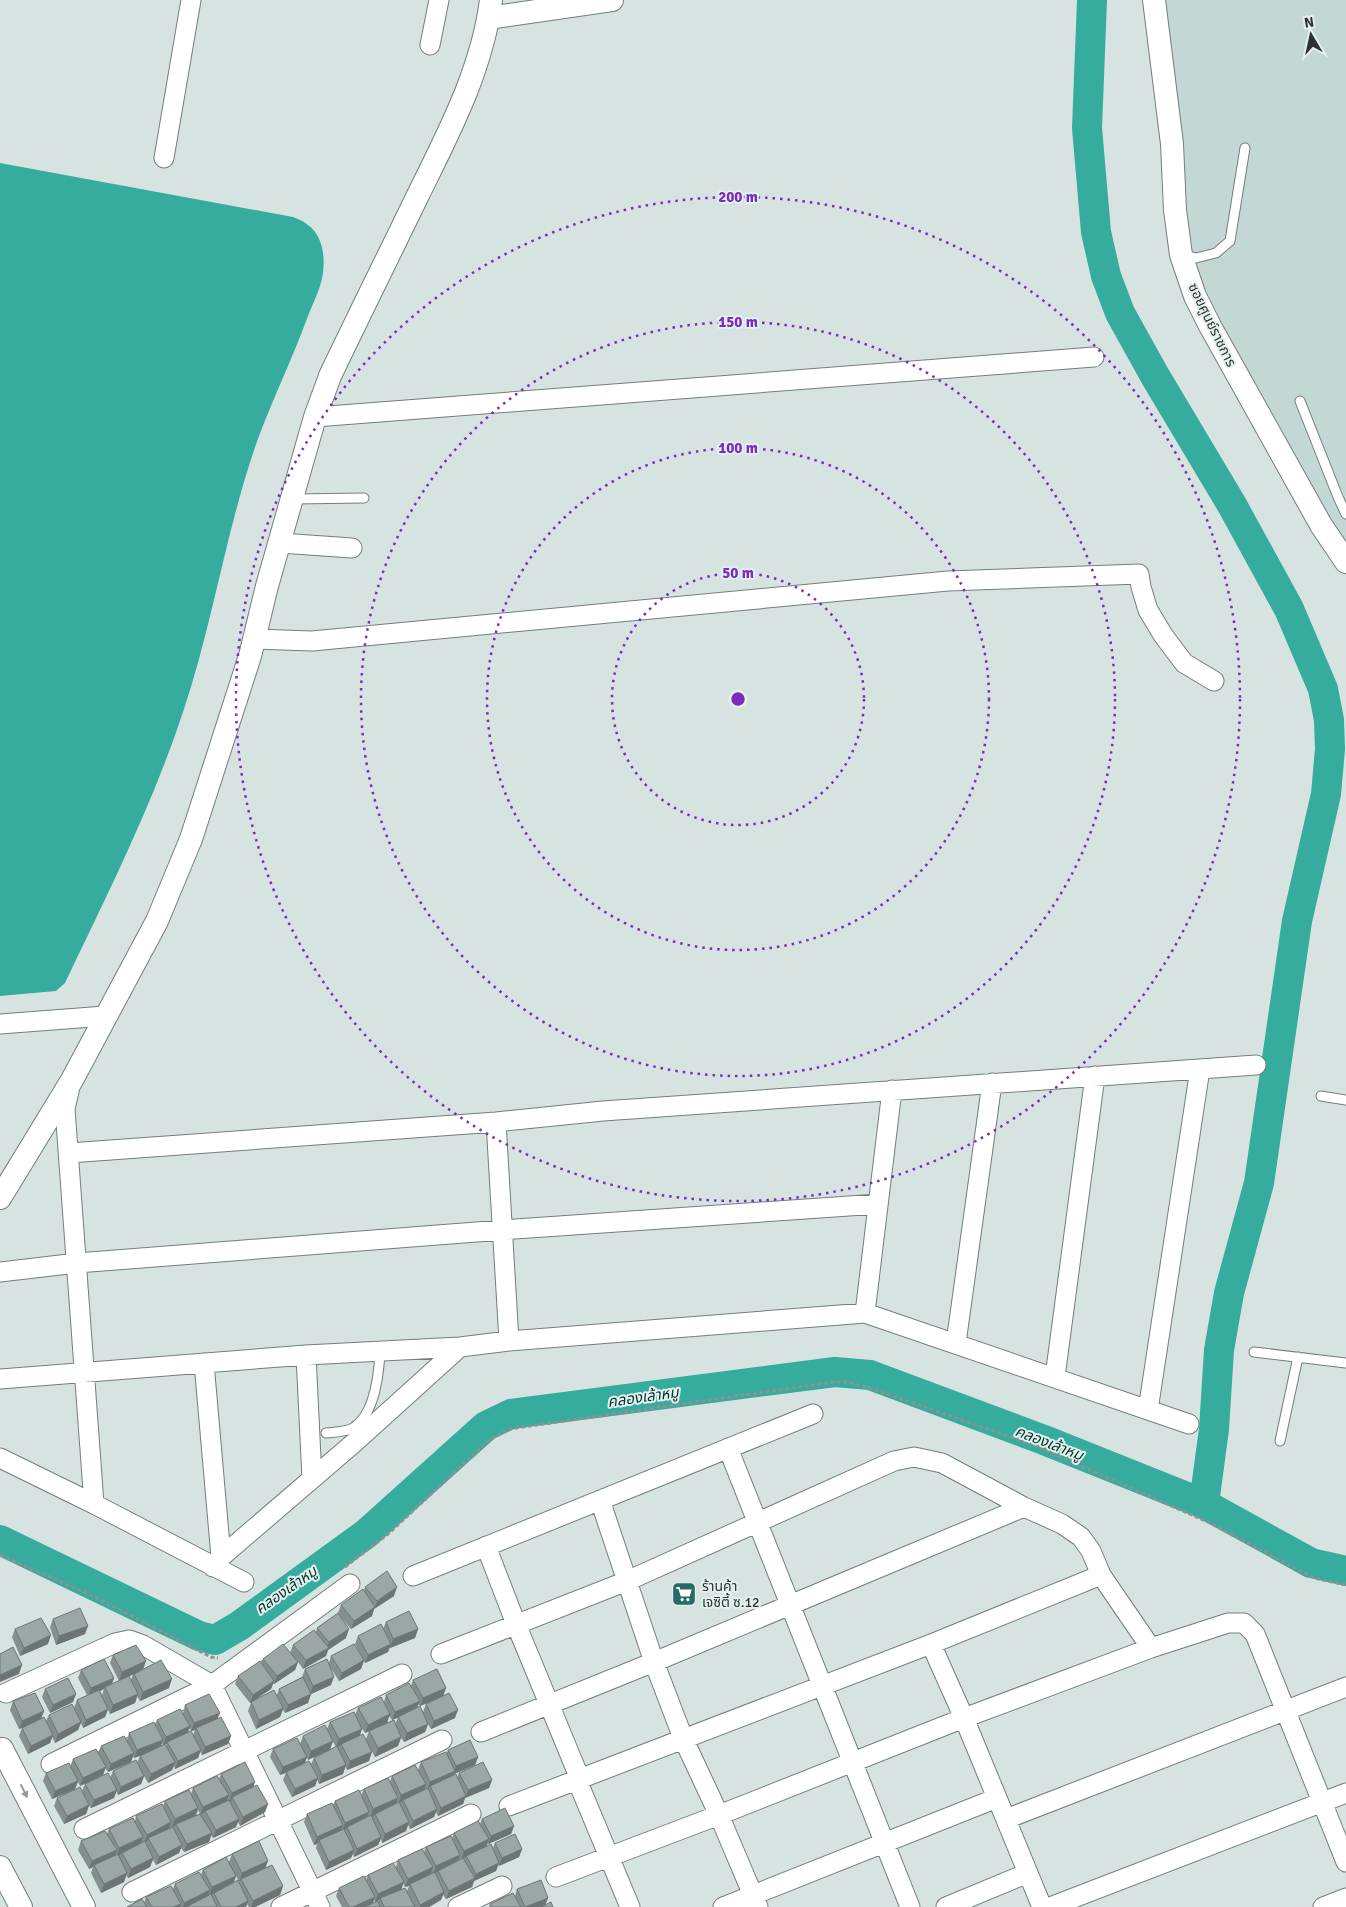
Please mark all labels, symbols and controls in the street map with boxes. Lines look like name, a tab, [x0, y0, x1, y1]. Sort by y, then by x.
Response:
north arrow	[1286, 10, 1336, 60]
text: N	[1303, 13, 1315, 32]
text: 200 m	[718, 188, 758, 206]
street label: ซอยศูนย์ราชการ	[1184, 280, 1240, 370]
text: 150 m	[718, 313, 758, 331]
text: 100 m	[718, 439, 758, 457]
text: 50 m	[722, 564, 754, 582]
centre of rings	[729, 690, 747, 708]
water label: คลองเล้าหมู	[606, 1383, 681, 1411]
water label: คลองเล้าหมู	[1012, 1422, 1087, 1465]
water label: คลองเล้าหมู	[252, 1561, 322, 1618]
place label: ร้านค้า เจซิตี้ ซ.12	[702, 1578, 760, 1611]
supermarket icon: ร้านค้า เจซิตี้ ซ.12	[671, 1581, 697, 1607]
one-way arrow	[20, 1783, 28, 1798]

